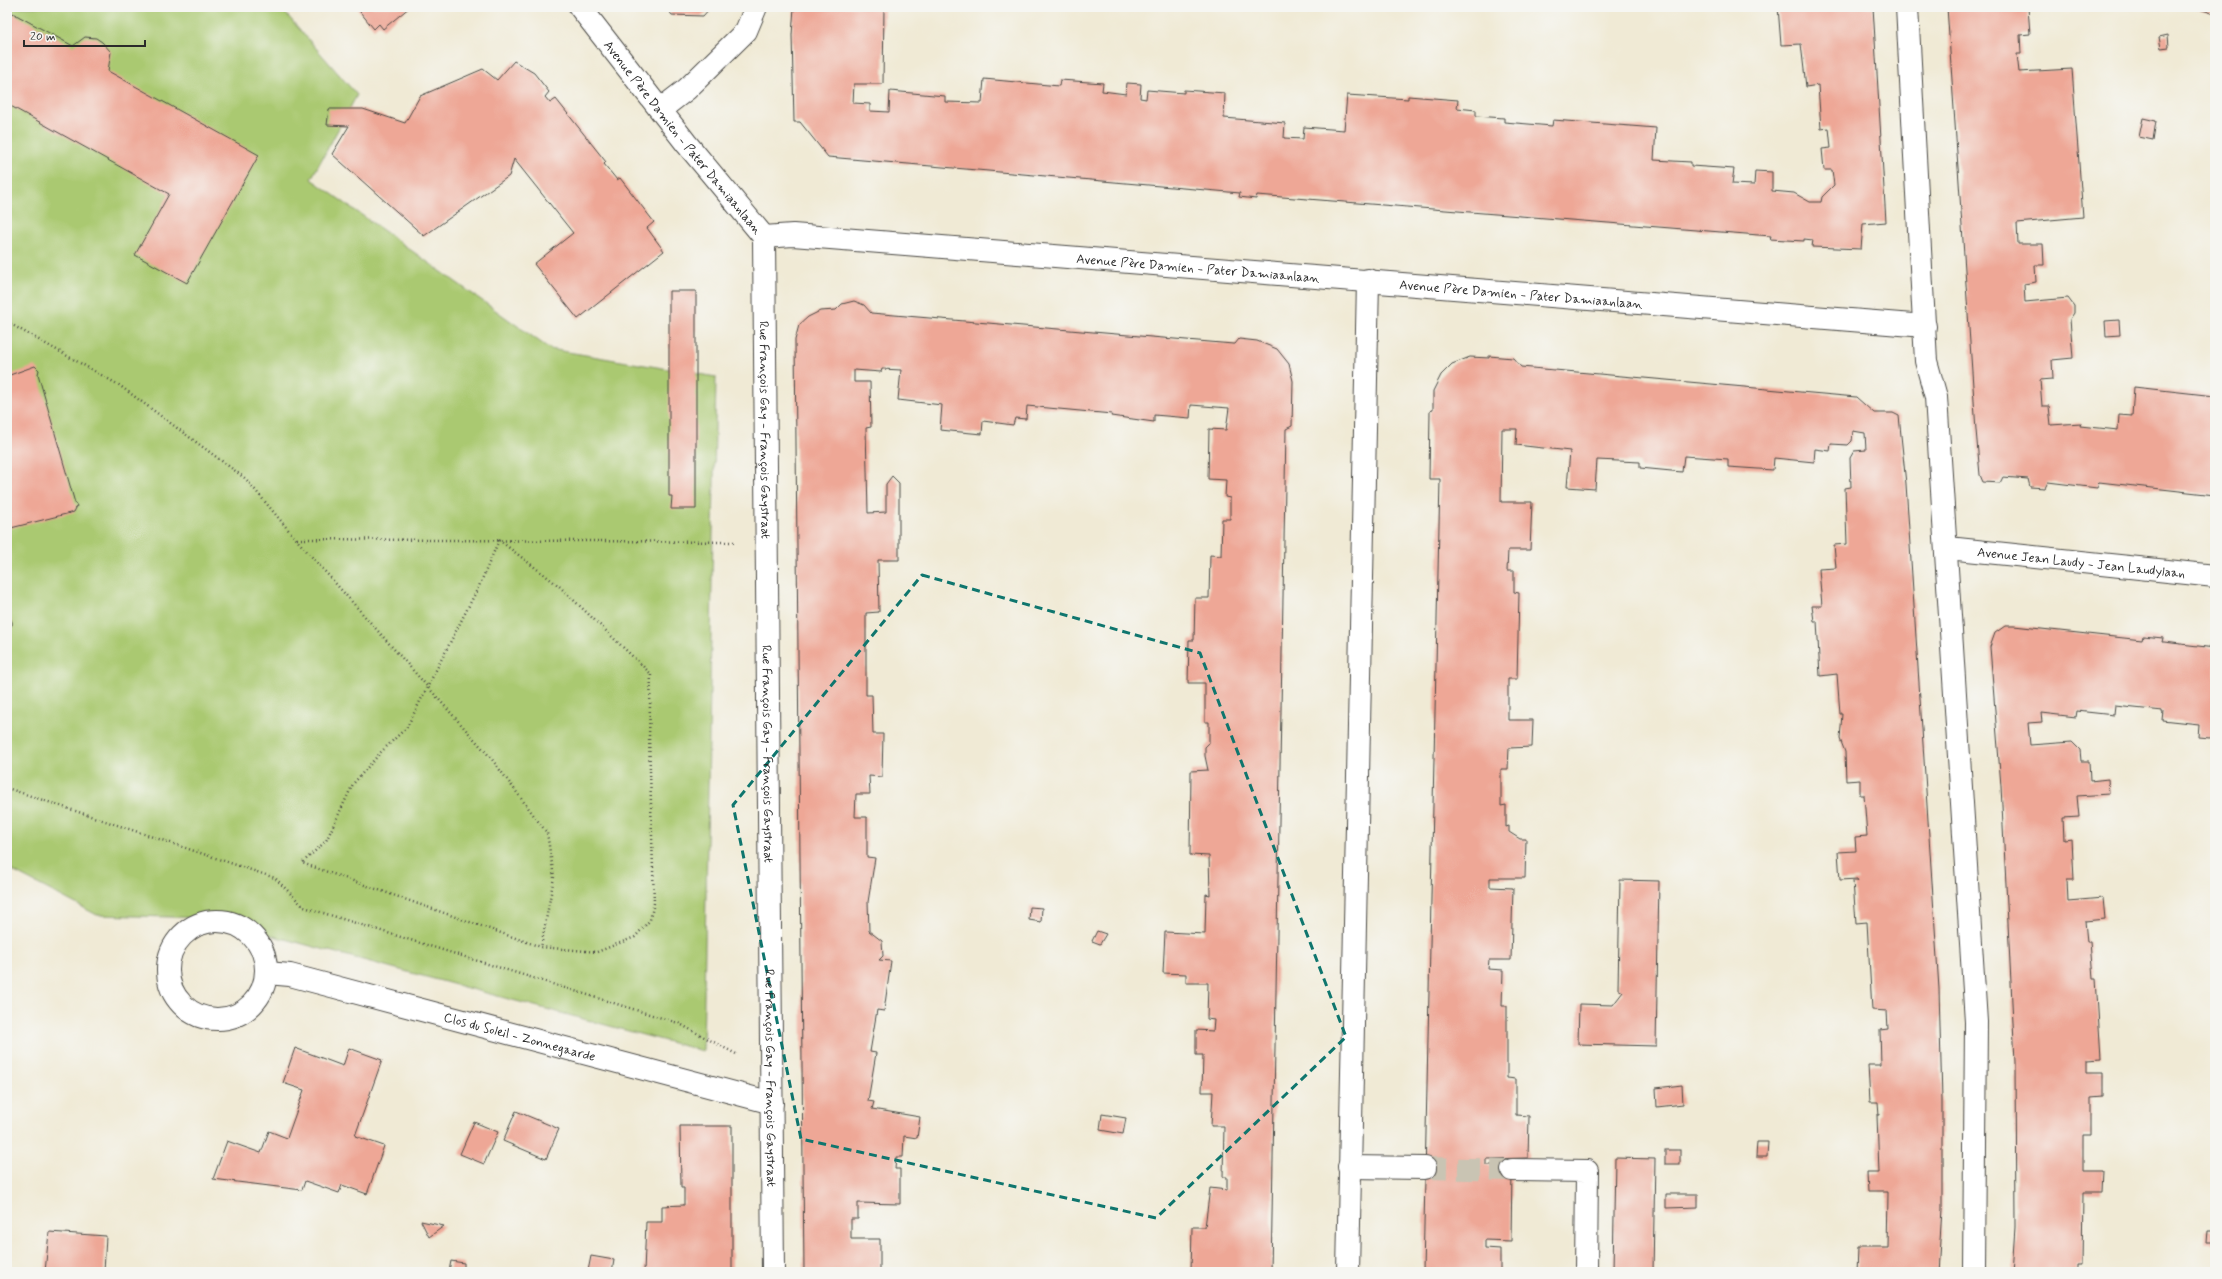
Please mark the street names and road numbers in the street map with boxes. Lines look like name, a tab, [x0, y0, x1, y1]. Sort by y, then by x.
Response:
street label: Avenue Père Damien - Pater Damiaanlaan	[599, 37, 765, 238]
street label: Avenue Père Damien - Pater Damiaanlaan	[1076, 251, 1320, 287]
street label: Avenue Père Damien - Pater Damiaanlaan	[1399, 277, 1643, 313]
street label: Rue François Gay - François Gaystraat	[755, 321, 774, 539]
street label: Avenue Jean Laudy - Jean Laudylaan	[1976, 544, 2186, 583]
street label: Rue François Gay - François Gaystraat	[758, 645, 776, 863]
street label: Rue François Gay - François Gaystraat	[760, 969, 779, 1187]
street label: Clos du Soleil - Zonnegaarde	[442, 1009, 597, 1066]

